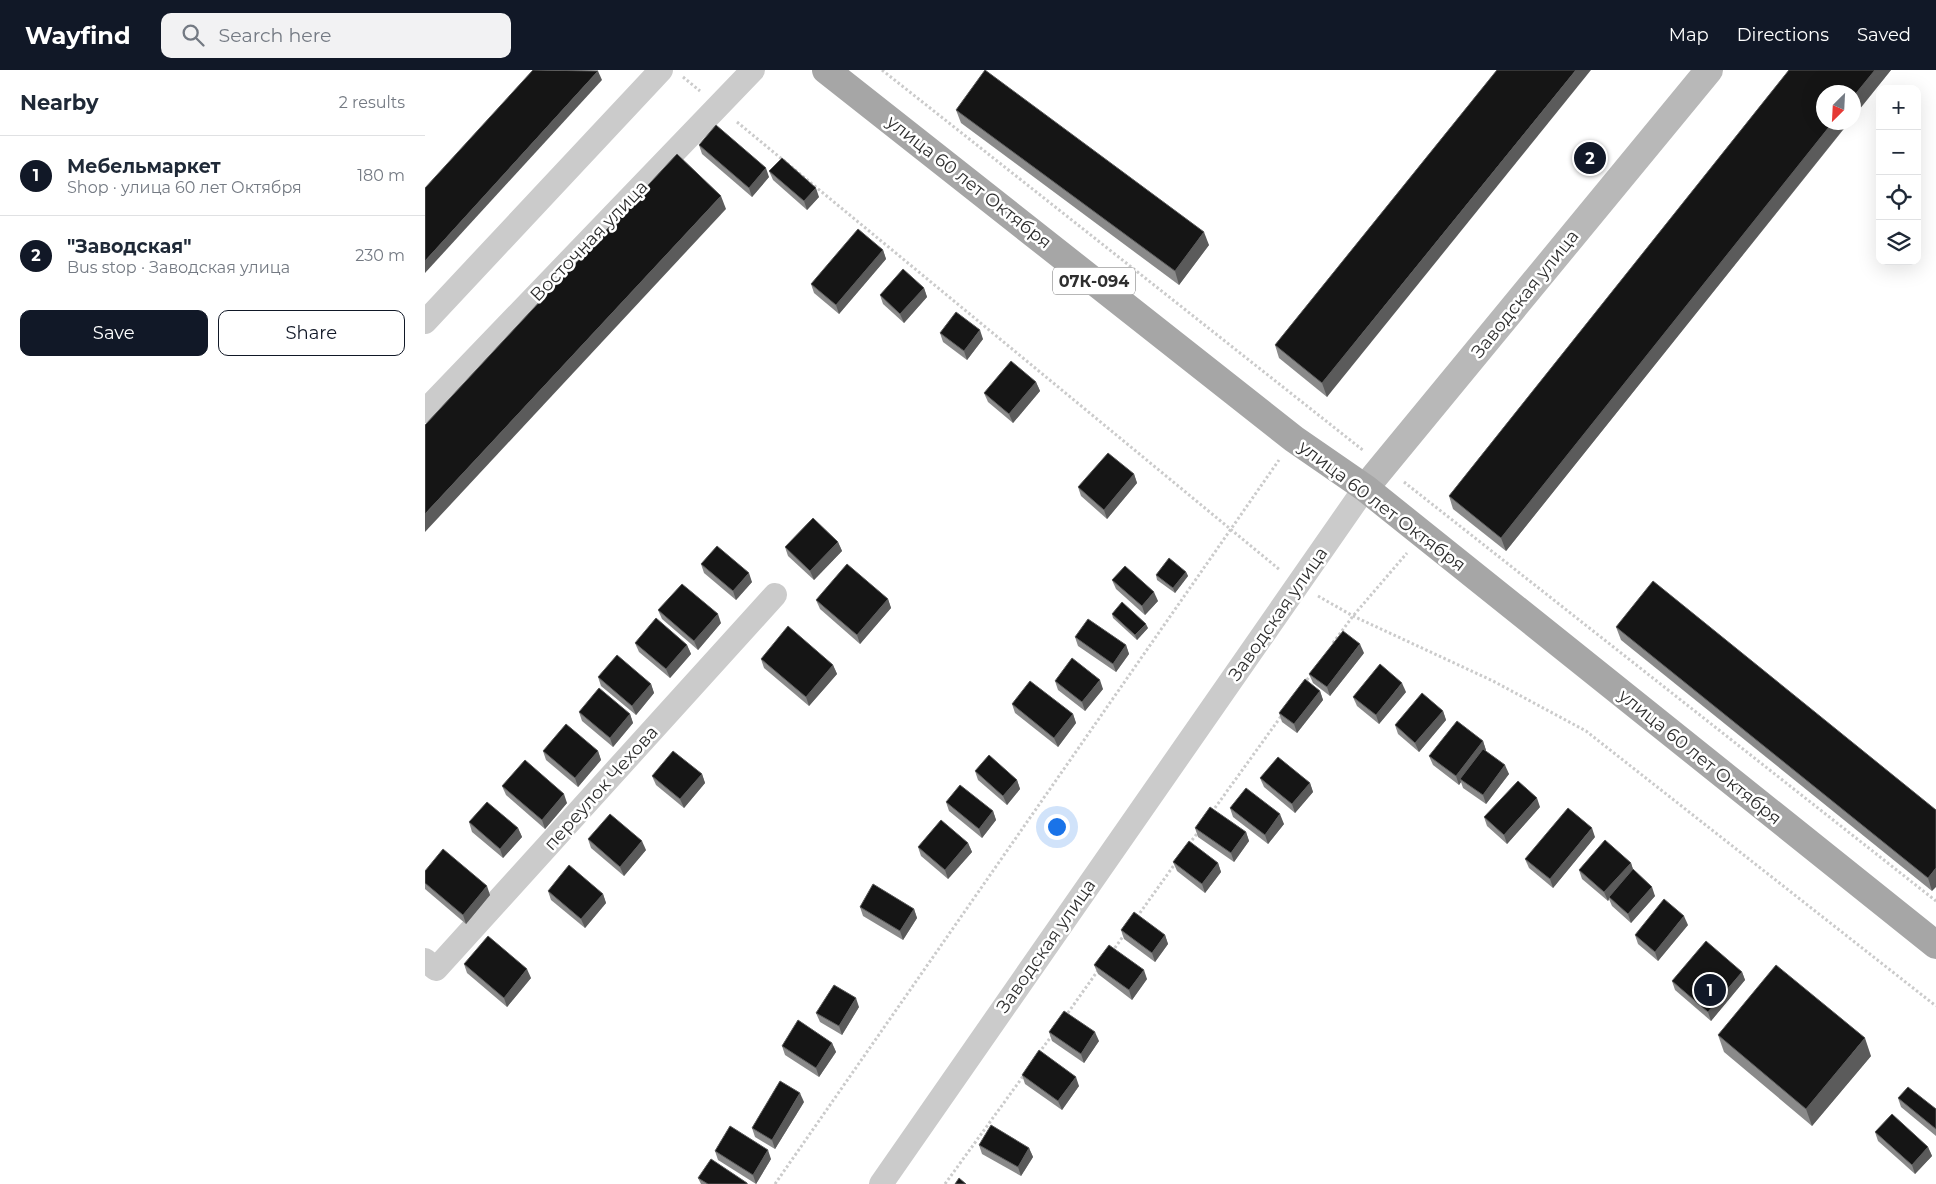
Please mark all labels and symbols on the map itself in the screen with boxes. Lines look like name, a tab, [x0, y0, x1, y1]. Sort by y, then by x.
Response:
north arrow	[1816, 85, 1861, 130]
street label: улица 60 лет Октября	[881, 110, 1056, 253]
pin: 2	[1574, 139, 1606, 177]
street label: Восточная улица	[526, 176, 652, 306]
street label: Заводская улица	[1467, 226, 1583, 362]
road number: 07К-094	[1053, 268, 1135, 295]
street label: улица 60 лет Октября	[1293, 435, 1470, 576]
street label: Заводская улица	[1224, 543, 1332, 685]
street label: улица 60 лет Октября	[1613, 684, 1786, 830]
street label: переулок Чехова	[539, 721, 663, 855]
your location	[1044, 814, 1070, 840]
street label: Заводская улица	[992, 875, 1100, 1017]
pin: 1	[1694, 971, 1726, 1009]

